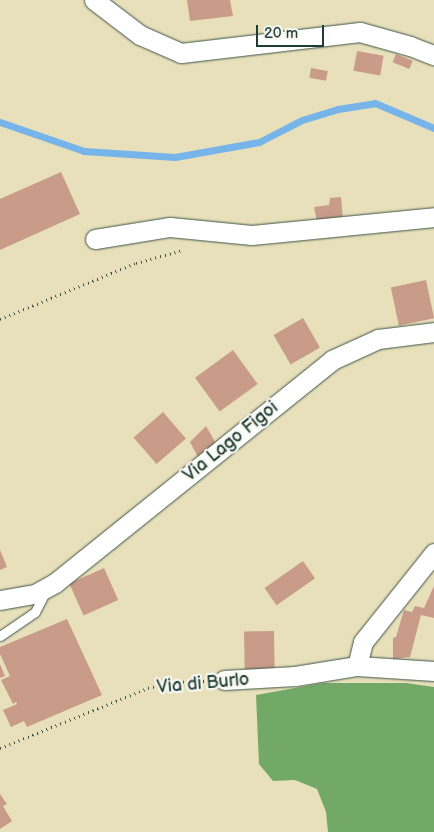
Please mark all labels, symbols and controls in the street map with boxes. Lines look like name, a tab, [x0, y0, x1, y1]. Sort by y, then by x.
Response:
scale bar	[259, 15, 326, 47]
text: 20 m	[264, 24, 298, 43]
street label: Via Lago Figoi	[179, 397, 283, 487]
street label: Via di Burlo	[156, 669, 250, 699]

